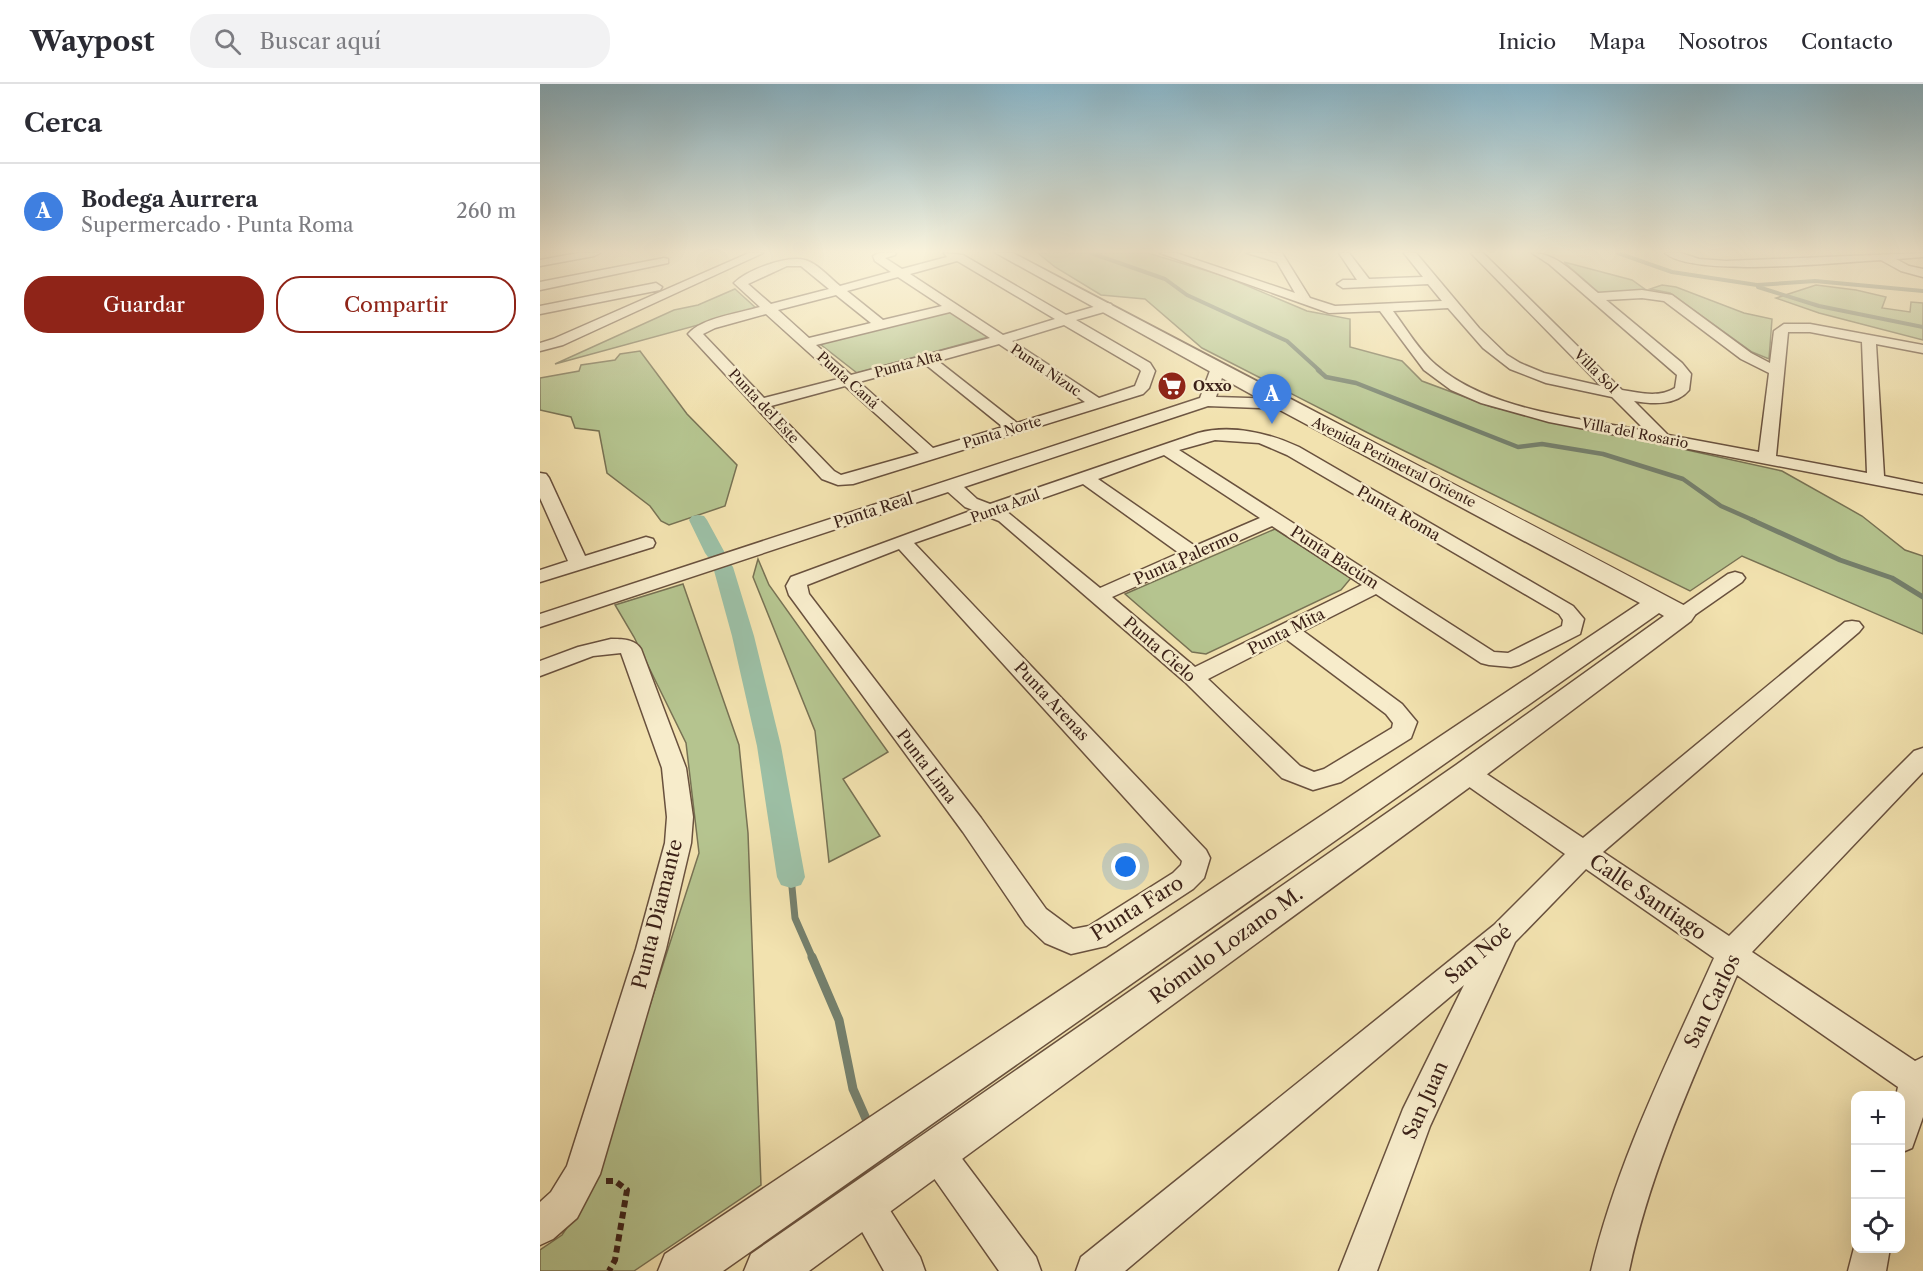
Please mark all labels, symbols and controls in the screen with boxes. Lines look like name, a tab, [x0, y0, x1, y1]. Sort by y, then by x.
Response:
search box	[190, 14, 610, 68]
text: Waypost	[30, 24, 154, 58]
icon: search	[211, 25, 244, 58]
text: Buscar aquí	[259, 28, 381, 55]
text: Inicio	[1498, 29, 1556, 54]
text: Mapa	[1589, 29, 1645, 54]
text: Nosotros	[1678, 29, 1768, 54]
text: Contacto	[1801, 29, 1893, 54]
text: Cerca	[24, 107, 102, 139]
text: Bodega Aurrera	[81, 186, 258, 213]
text: A	[36, 199, 51, 223]
text: 260 m	[456, 199, 516, 223]
text: Supermercado · Punta Roma	[81, 213, 354, 237]
button: Guardar	[24, 276, 264, 333]
button: Compartir	[276, 276, 516, 333]
street label: Punta Nizuc	[1007, 340, 1085, 400]
street label: Villa Sol	[1570, 345, 1622, 397]
street label: Punta Alta	[872, 346, 944, 382]
street label: Punta Caná	[813, 348, 883, 413]
street label: Punta del Este	[725, 365, 803, 447]
supermarket icon: Oxxo	[1156, 370, 1188, 402]
pin: A	[1252, 374, 1292, 424]
place label: Oxxo	[1193, 377, 1232, 395]
street label: Punta Norte	[961, 412, 1044, 452]
street label: Avenida Perimetral Oriente	[1308, 412, 1479, 511]
street label: Villa del Rosario	[1579, 414, 1690, 452]
street label: Punta Roma	[1354, 481, 1445, 545]
street label: Punta Azul	[968, 485, 1042, 527]
street label: Punta Real	[831, 488, 915, 532]
street label: Punta Bacúm	[1287, 521, 1383, 593]
street label: Punta Palermo	[1131, 525, 1242, 589]
street label: Punta Mita	[1244, 603, 1328, 659]
street label: Punta Cielo	[1120, 612, 1200, 686]
street label: Punta Arenas	[1010, 657, 1094, 745]
street label: Punta Lima	[893, 725, 962, 807]
street label: Punta Diamante	[627, 837, 687, 991]
street label: Calle Santiago	[1585, 849, 1711, 945]
your location	[1111, 852, 1140, 881]
street label: Punta Faro	[1087, 870, 1187, 946]
street label: Rómulo Lozano M.	[1145, 882, 1307, 1008]
street label: San Noé	[1440, 919, 1516, 989]
street label: San Carlos	[1679, 950, 1745, 1052]
street label: San Juan	[1397, 1057, 1453, 1143]
map controls	[1851, 1091, 1905, 1253]
button: +	[1851, 1091, 1905, 1145]
button: −	[1851, 1145, 1905, 1199]
button: locate	[1851, 1199, 1905, 1253]

